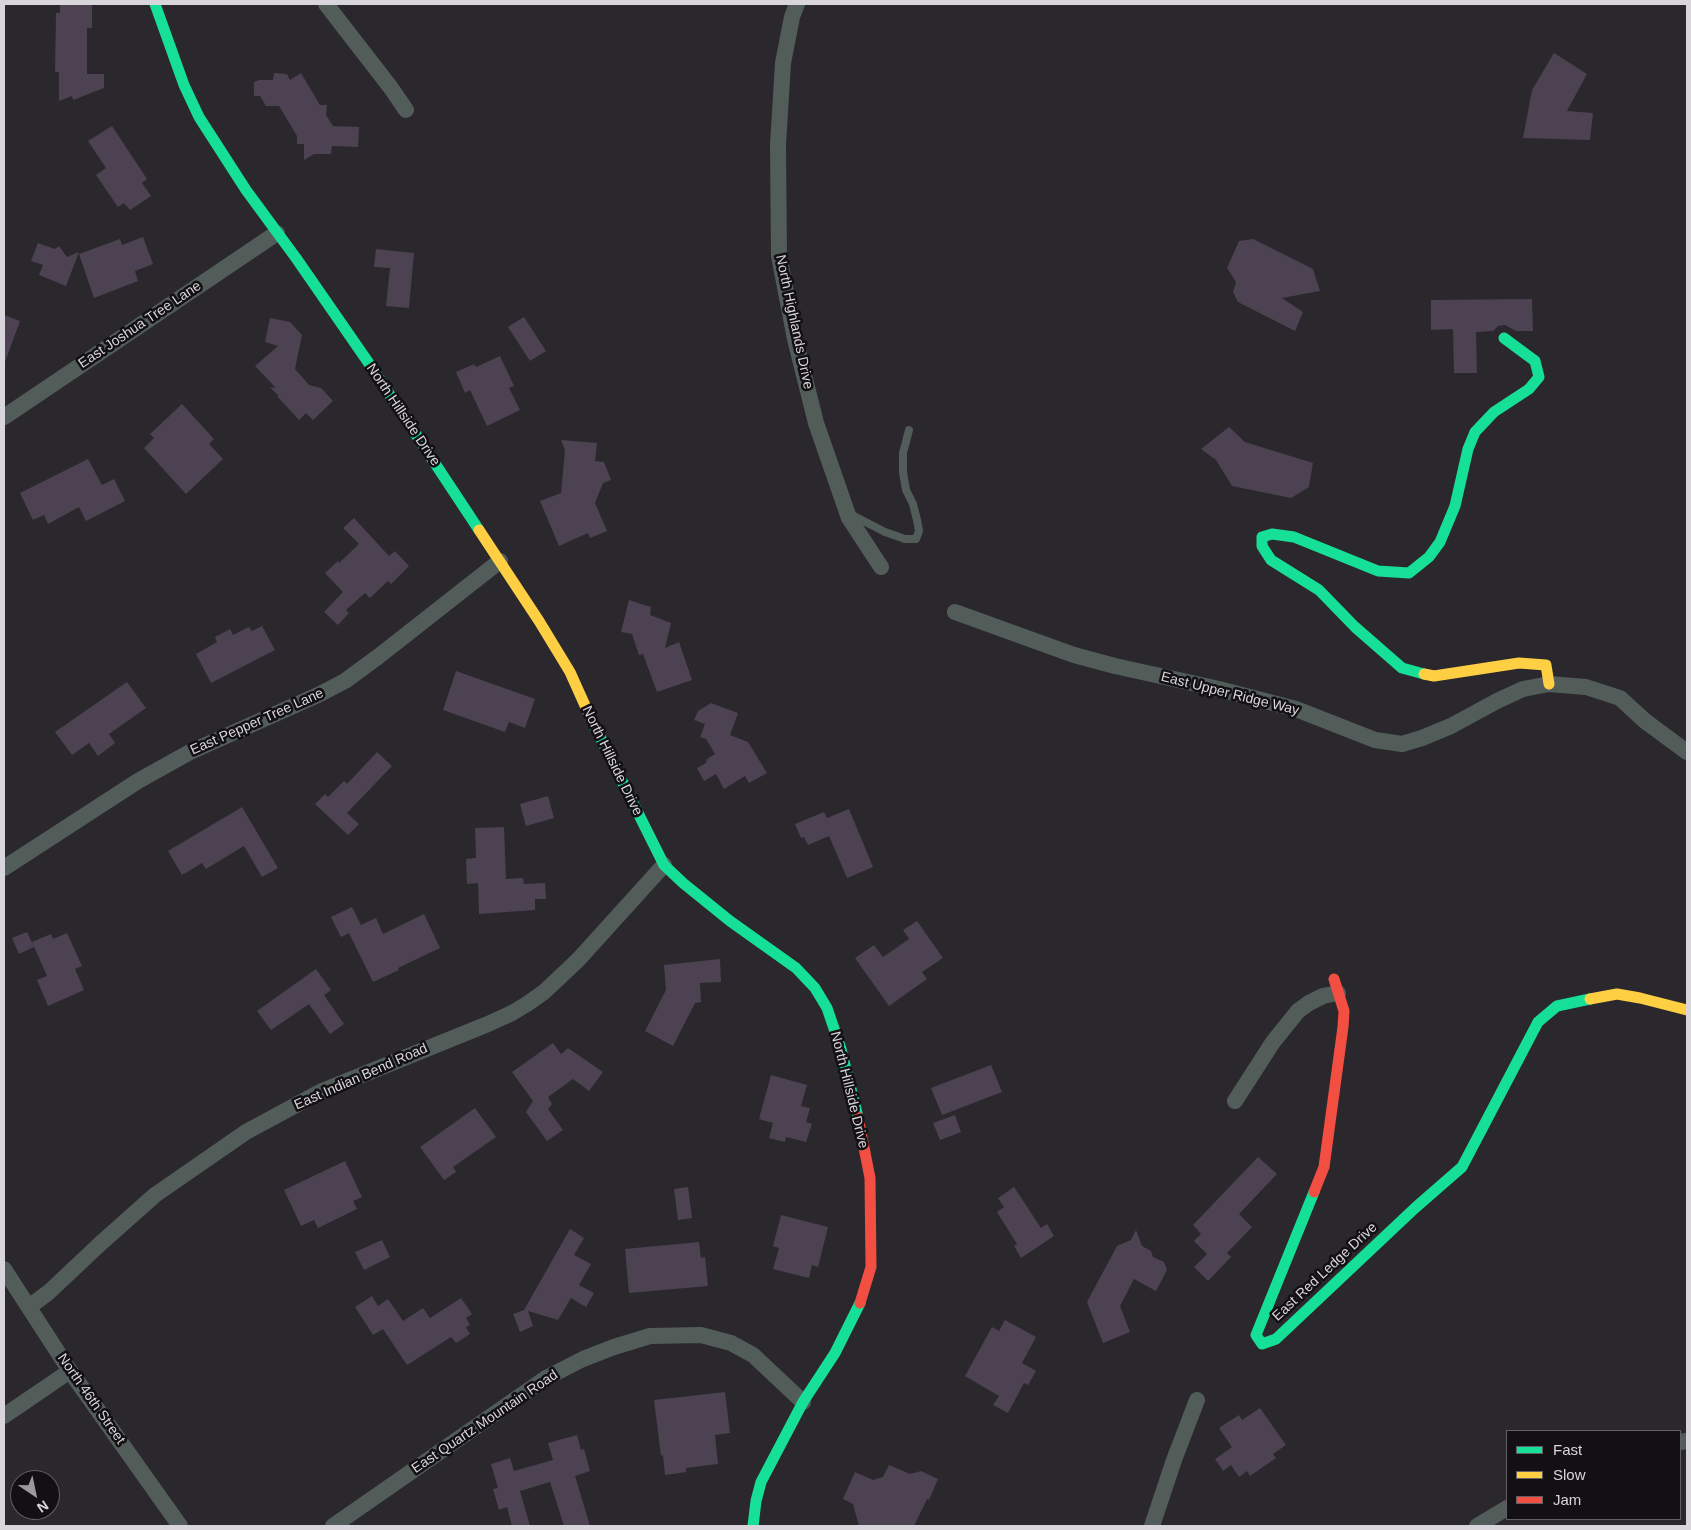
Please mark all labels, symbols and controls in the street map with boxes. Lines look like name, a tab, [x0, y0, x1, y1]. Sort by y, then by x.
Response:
street label: North Highlands Drive	[772, 253, 816, 391]
street label: East Joshua Tree Lane	[76, 278, 204, 372]
street label: North Hillside Drive	[363, 361, 443, 469]
street label: East Upper Ridge Way	[1159, 669, 1301, 719]
street label: East Pepper Tree Lane	[188, 685, 326, 759]
street label: North Hillside Drive	[578, 703, 646, 819]
street label: North Hillside Drive	[826, 1030, 872, 1150]
street label: East Indian Bend Road	[292, 1040, 430, 1114]
street label: East Red Ledge Drive	[1269, 1219, 1381, 1325]
street label: North 46th Street	[54, 1351, 128, 1447]
street label: East Quartz Mountain Road	[409, 1367, 561, 1477]
legend	[1506, 1430, 1681, 1520]
text: Fast	[1553, 1441, 1582, 1458]
text: Slow	[1553, 1466, 1586, 1483]
north arrow	[10, 1470, 60, 1520]
text: Jam	[1553, 1491, 1581, 1508]
text: N	[34, 1497, 51, 1516]

